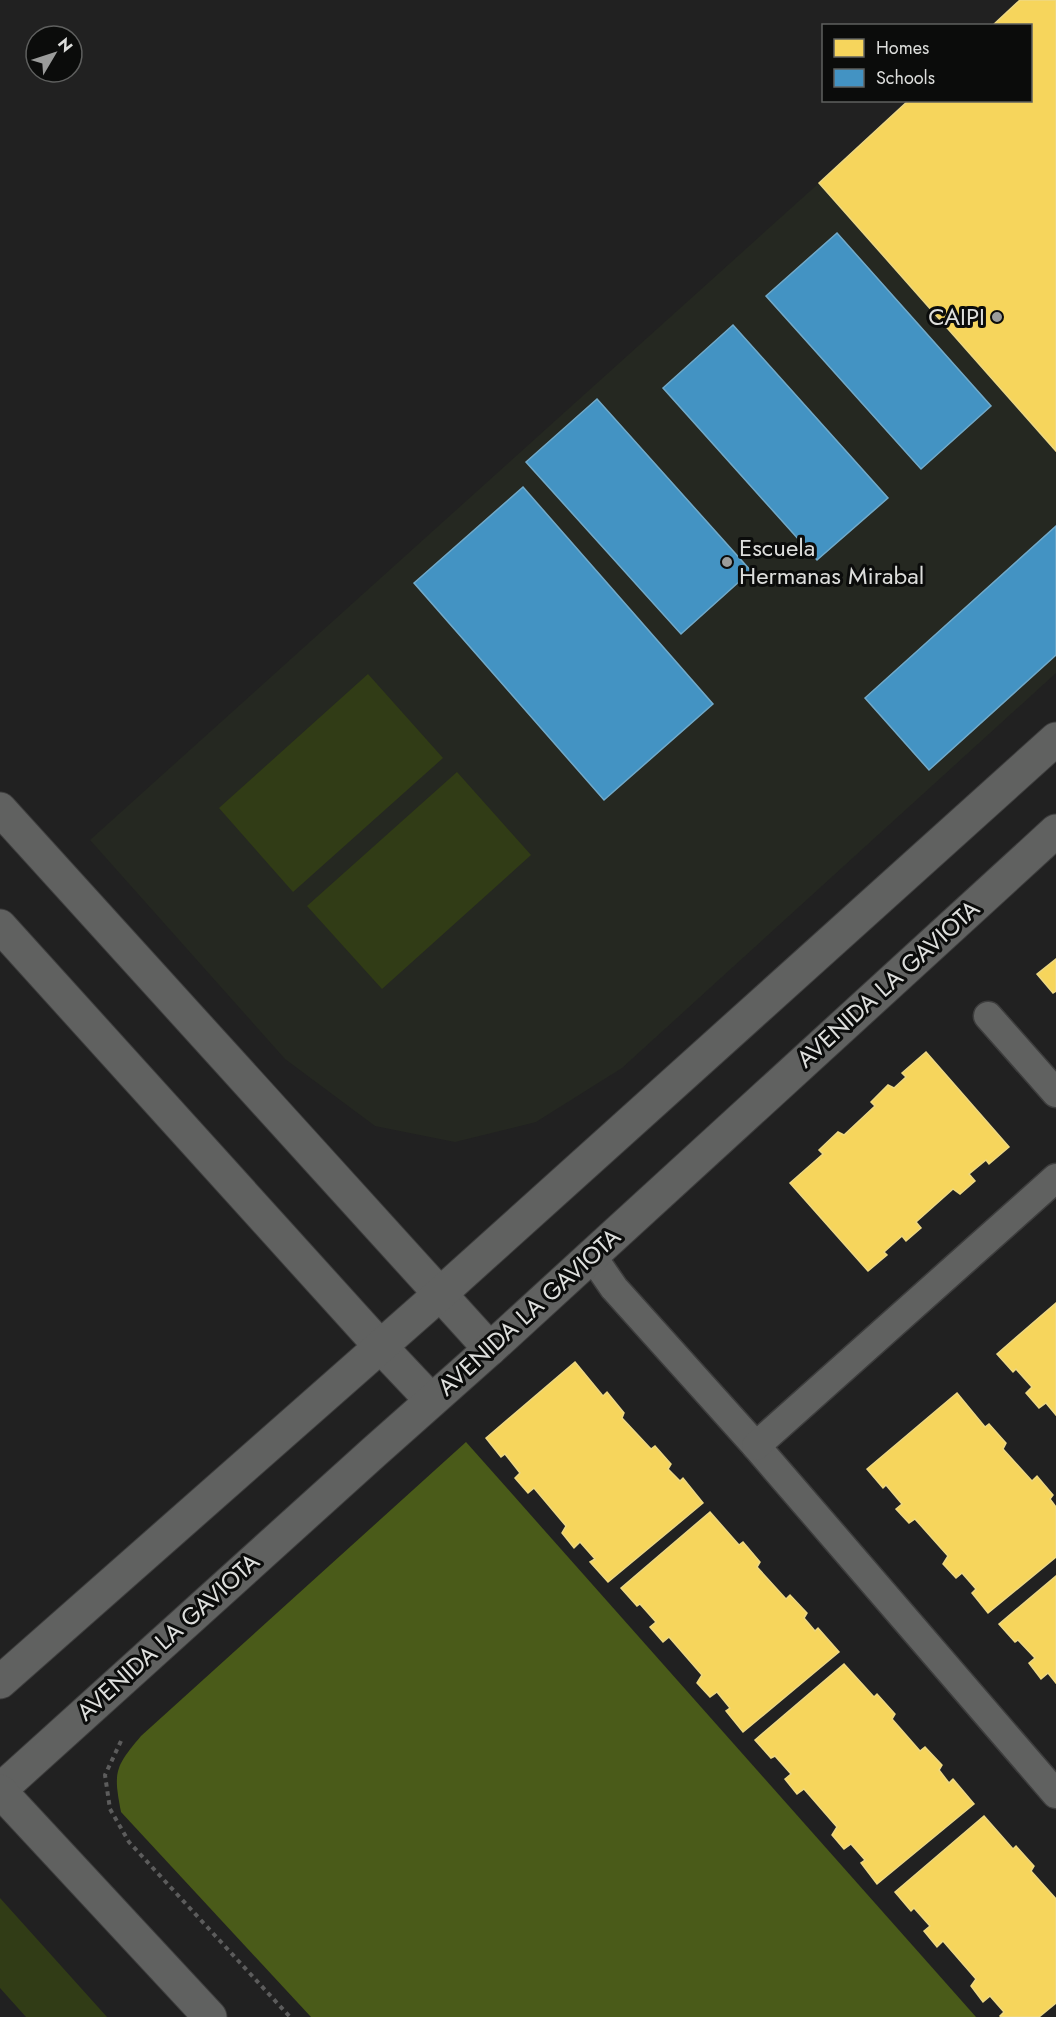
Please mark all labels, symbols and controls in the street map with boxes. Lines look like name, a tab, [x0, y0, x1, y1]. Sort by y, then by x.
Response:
north arrow	[24, 24, 84, 84]
legend	[822, 24, 1032, 102]
text: N	[52, 33, 78, 57]
text: Homes	[876, 35, 929, 61]
text: Schools	[876, 65, 935, 91]
place label: CAIPI	[928, 299, 985, 334]
marker: CAIPI	[990, 310, 1004, 324]
place label: Escuela Hermanas Mirabal	[739, 530, 924, 593]
marker: Escuela Hermanas Mirabal	[720, 555, 734, 569]
street label: AVENIDA LA GAVIOTA	[788, 892, 987, 1076]
street label: AVENIDA LA GAVIOTA	[429, 1220, 628, 1404]
street label: AVENIDA LA GAVIOTA	[68, 1545, 267, 1729]

